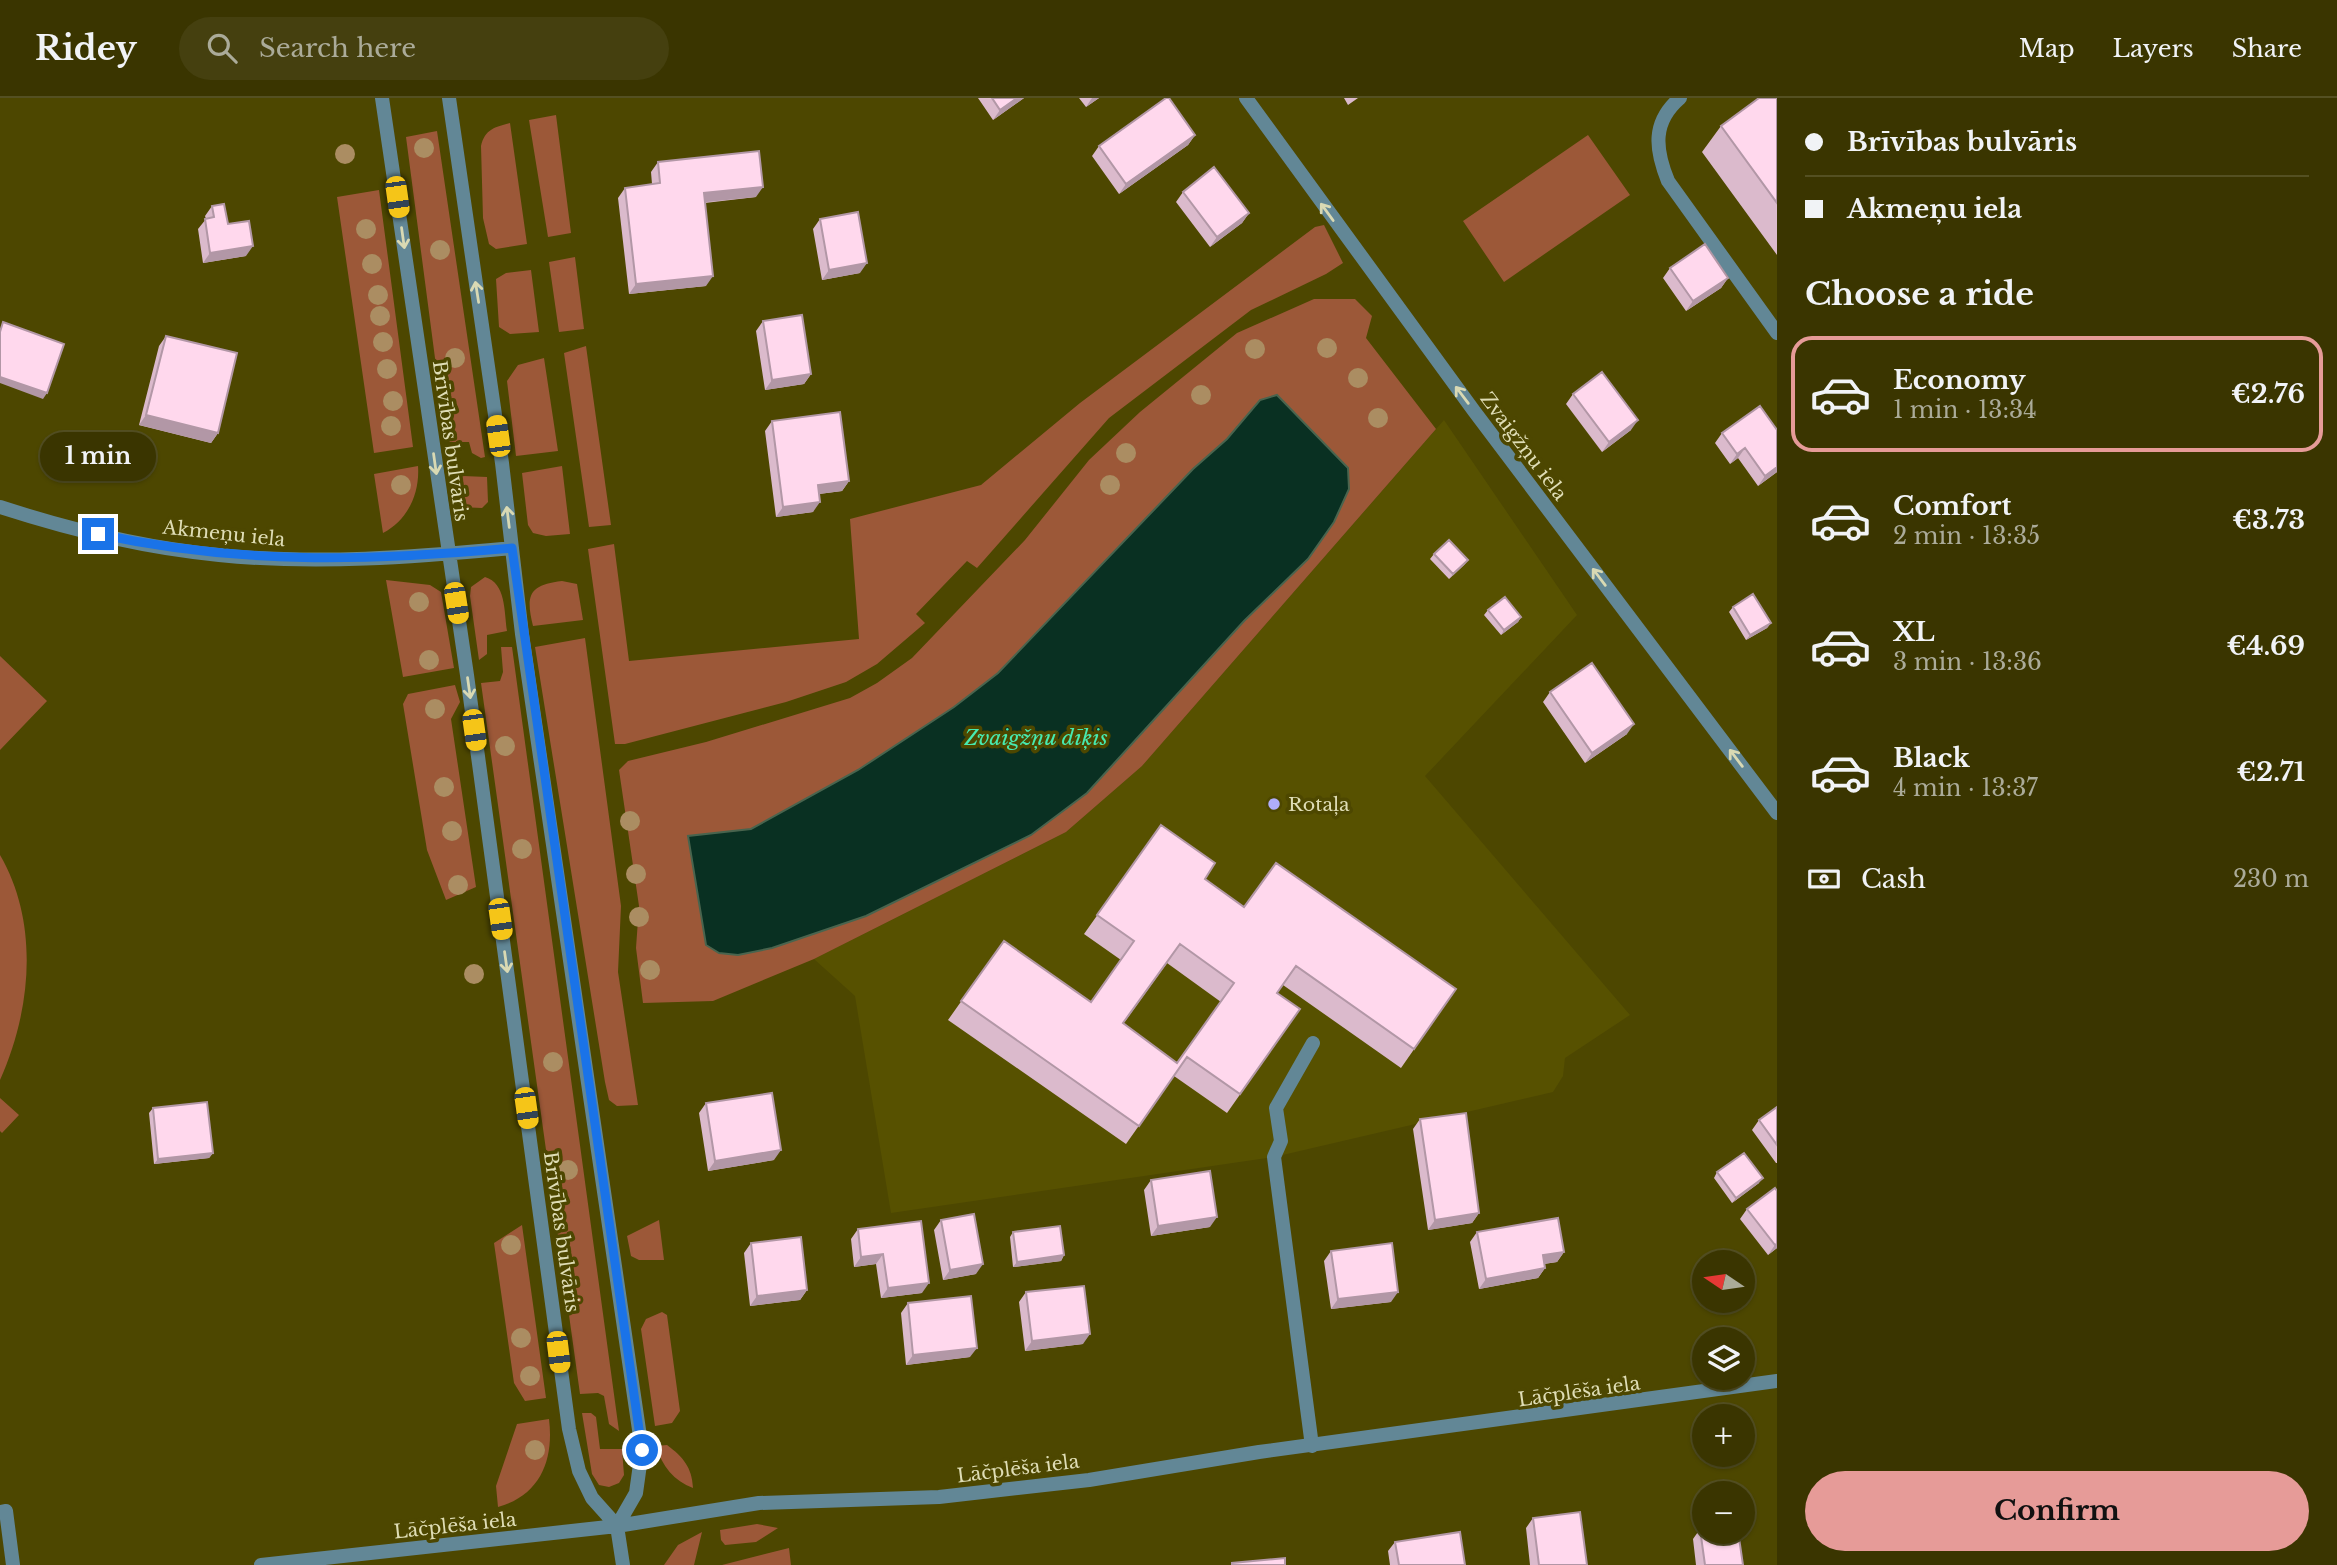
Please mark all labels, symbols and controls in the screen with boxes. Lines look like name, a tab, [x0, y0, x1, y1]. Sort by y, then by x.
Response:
search box	[179, 17, 669, 80]
text: Ridey	[35, 28, 137, 69]
icon: search	[203, 29, 241, 67]
text: Search here	[259, 32, 416, 64]
text: Map	[2019, 34, 2075, 63]
text: Layers	[2113, 34, 2194, 63]
text: Share	[2232, 34, 2302, 63]
text: Brīvības bulvāris	[1847, 126, 2077, 158]
car	[384, 175, 411, 219]
text: Akmeņu iela	[1847, 193, 2022, 225]
one-way arrow	[1320, 203, 1334, 222]
one-way arrow	[396, 226, 409, 249]
text: Choose a ride	[1805, 274, 2034, 314]
one-way arrow	[470, 281, 483, 304]
street label: Brīvības bulvāris	[428, 359, 473, 523]
icon: car	[1809, 363, 1872, 426]
text: Economy	[1893, 364, 2026, 396]
text: €2.76	[2231, 378, 2305, 410]
one-way arrow	[1454, 386, 1469, 405]
street label: Zvaigžņu iela	[1475, 388, 1572, 505]
text: 1 min · 13:34	[1893, 396, 2037, 424]
car	[485, 414, 512, 458]
callout: 1 min	[40, 432, 156, 482]
text: 1 min	[65, 442, 131, 470]
one-way arrow	[428, 452, 441, 474]
icon: car	[1809, 489, 1872, 552]
text: Comfort	[1893, 490, 2011, 522]
text: €3.73	[2232, 504, 2305, 536]
one-way arrow	[502, 507, 515, 529]
street label: Akmeņu iela	[161, 516, 287, 551]
route end	[82, 518, 114, 550]
text: 2 min · 13:35	[1893, 522, 2040, 550]
one-way arrow	[1591, 568, 1606, 586]
car	[443, 581, 470, 625]
icon: car	[1809, 615, 1872, 678]
text: XL	[1893, 616, 1935, 648]
text: €4.69	[2226, 630, 2305, 662]
text: 3 min · 13:36	[1893, 648, 2042, 676]
one-way arrow	[463, 677, 476, 699]
car	[461, 708, 488, 752]
water label: Zvaigžņu dīķis	[963, 725, 1108, 751]
icon: car	[1809, 741, 1872, 804]
text: Black	[1893, 742, 1970, 774]
one-way arrow	[1728, 749, 1743, 768]
text: €2.71	[2237, 756, 2305, 788]
text: 4 min · 13:37	[1893, 774, 2038, 802]
place label: Rotaļa	[1288, 793, 1350, 816]
marker: Rotaļa	[1266, 796, 1282, 812]
icon: cash	[1805, 860, 1843, 898]
text: Cash	[1861, 863, 1926, 895]
text: 230 m	[2233, 865, 2309, 893]
car	[487, 897, 514, 941]
one-way arrow	[499, 951, 512, 973]
car	[513, 1086, 540, 1130]
street label: Brīvības bulvāris	[539, 1150, 584, 1314]
north arrow	[1692, 1250, 1755, 1312]
map controls	[1692, 1250, 1755, 1544]
button: layers	[1692, 1327, 1755, 1390]
car	[546, 1330, 571, 1374]
street label: Lāčplēša iela	[1517, 1371, 1642, 1411]
button: +	[1692, 1404, 1755, 1467]
route start	[626, 1434, 658, 1466]
street label: Lāčplēša iela	[956, 1450, 1081, 1487]
button: Confirm	[1805, 1471, 2309, 1551]
button: −	[1692, 1481, 1755, 1544]
street label: Lāčplēša iela	[393, 1508, 518, 1543]

